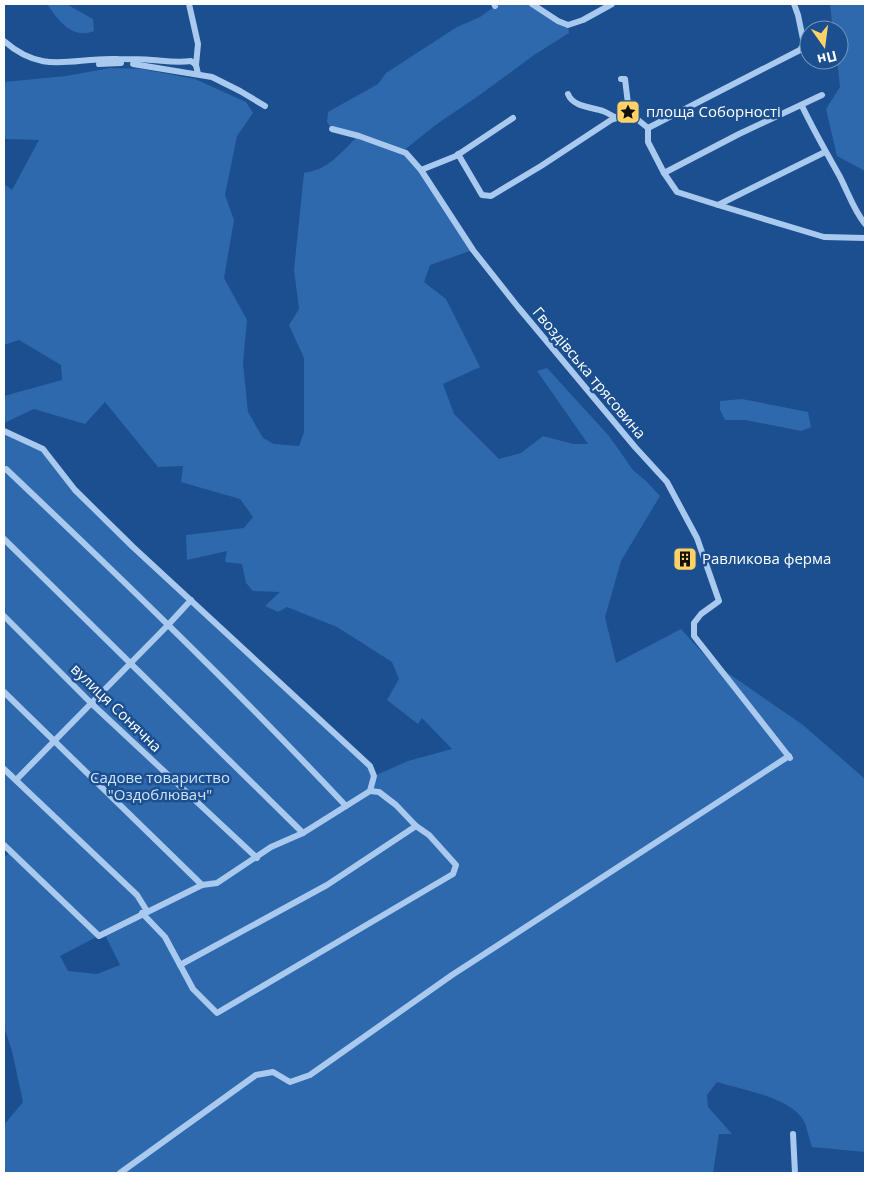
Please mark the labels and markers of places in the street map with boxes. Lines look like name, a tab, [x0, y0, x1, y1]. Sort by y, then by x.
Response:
place icon: площа Соборності	[615, 99, 641, 125]
place label: площа Соборності	[646, 101, 781, 121]
building icon: Равликова ферма	[672, 546, 698, 572]
place label: Равликова ферма	[702, 548, 831, 568]

